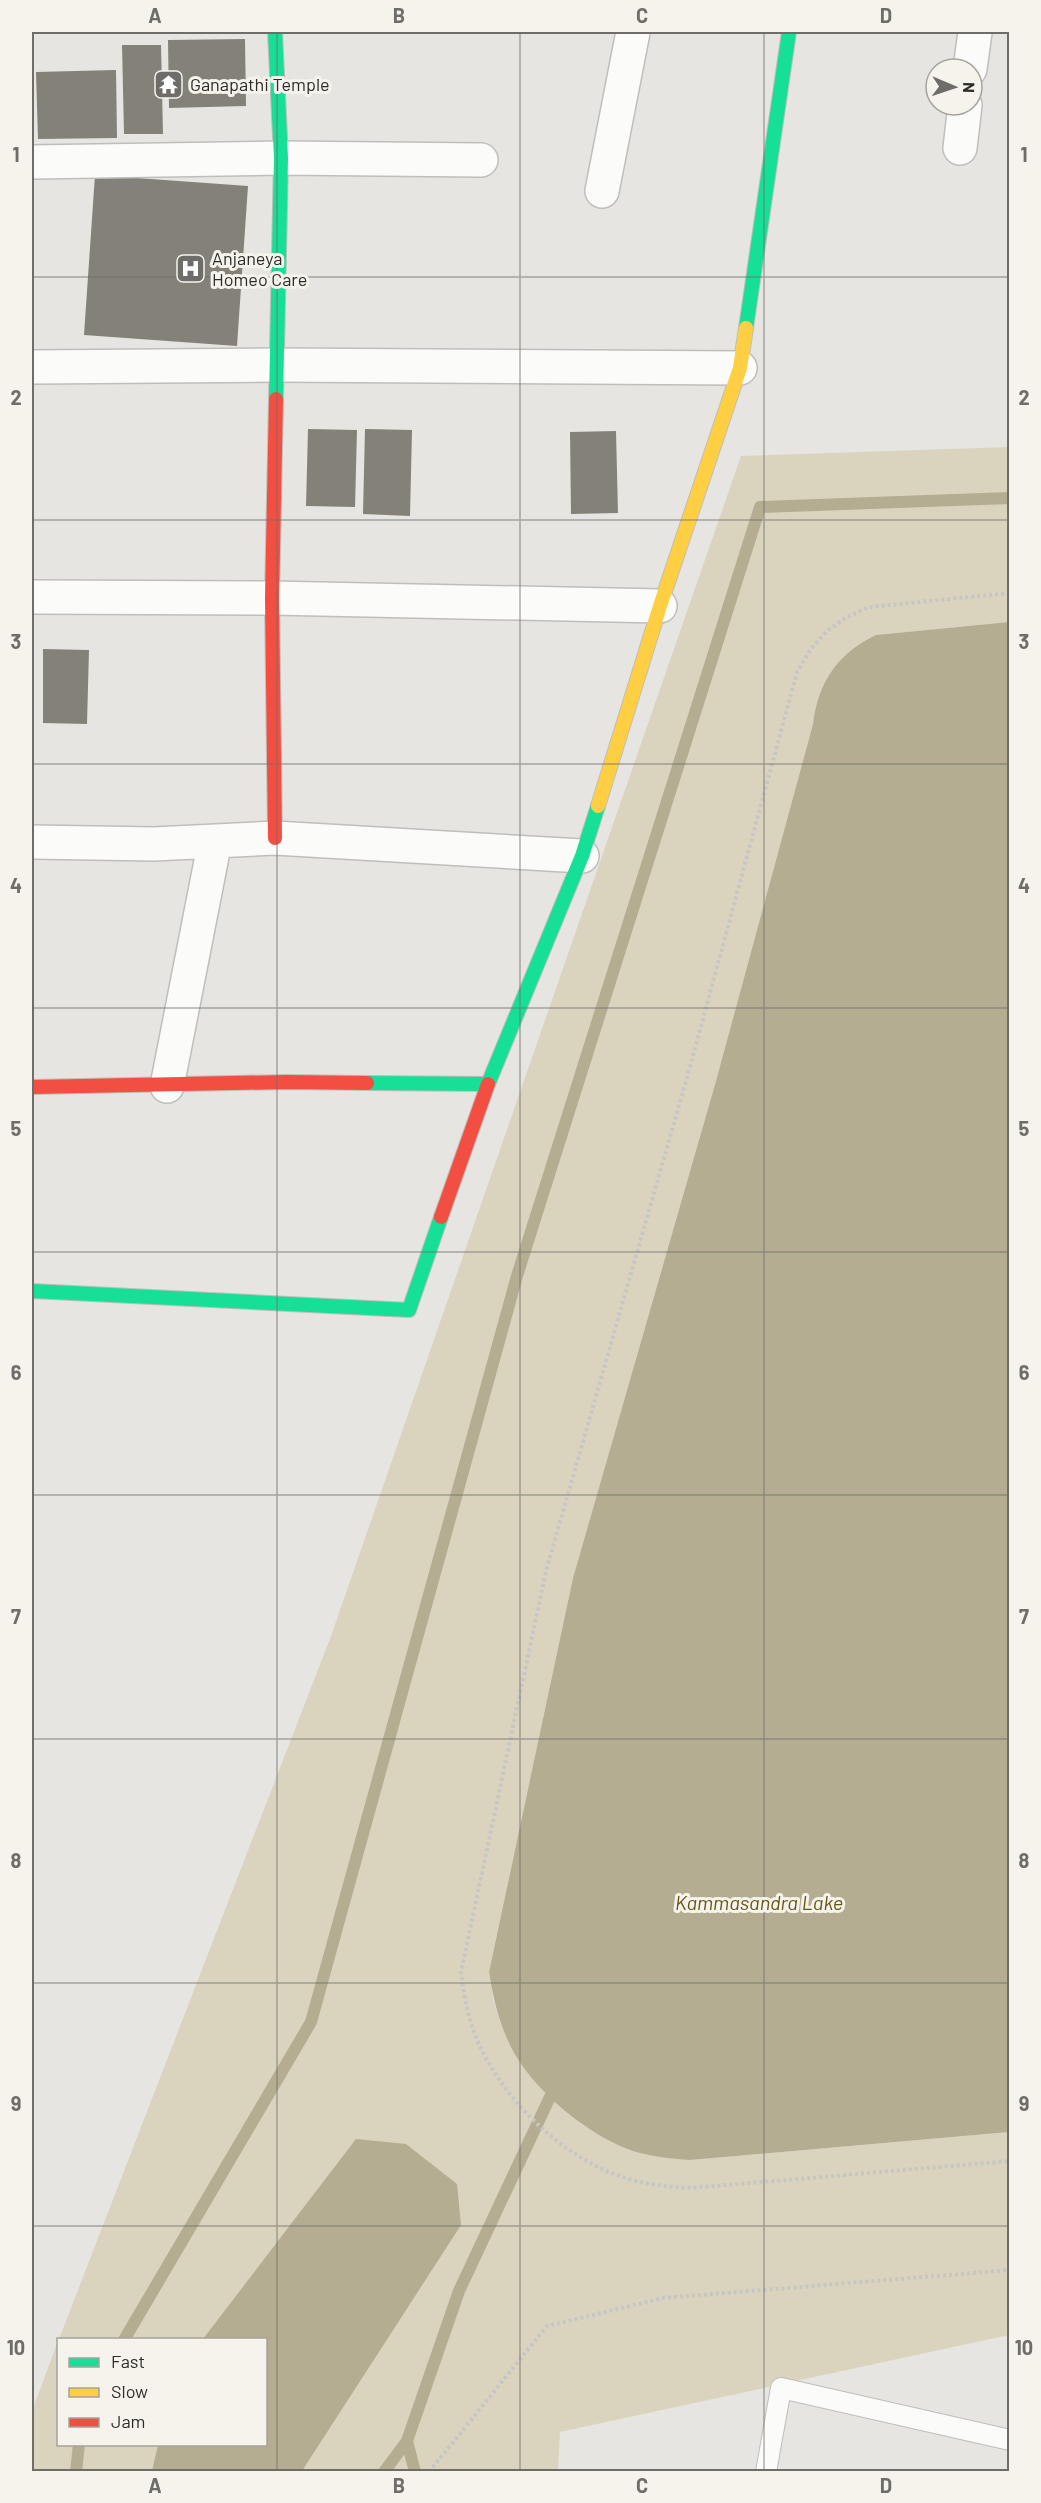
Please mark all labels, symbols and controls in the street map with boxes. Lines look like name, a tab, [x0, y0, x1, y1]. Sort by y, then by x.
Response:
text: A	[148, 3, 162, 27]
text: B	[393, 3, 405, 27]
text: C	[636, 3, 648, 27]
text: D	[880, 3, 892, 27]
north arrow	[924, 57, 984, 117]
temple icon: Ganapathi Temple	[153, 68, 185, 100]
place label: Ganapathi Temple	[190, 73, 330, 95]
text: N	[960, 82, 979, 93]
text: 1	[12, 142, 20, 166]
text: 1	[1020, 142, 1028, 166]
place label: Anjaneya Homeo Care	[212, 247, 307, 290]
hospital icon: Anjaneya Homeo Care	[175, 252, 207, 284]
text: 2	[10, 385, 22, 409]
text: 2	[1018, 385, 1030, 409]
text: 3	[11, 629, 21, 653]
text: 3	[1019, 629, 1029, 653]
text: 4	[10, 873, 22, 897]
text: 4	[1018, 873, 1030, 897]
text: 5	[11, 1116, 22, 1140]
text: 5	[1019, 1116, 1030, 1140]
text: 6	[11, 1360, 22, 1384]
text: 6	[1019, 1360, 1030, 1384]
text: 7	[11, 1604, 21, 1628]
text: 7	[1019, 1604, 1029, 1628]
text: 8	[11, 1848, 22, 1872]
text: 8	[1019, 1848, 1030, 1872]
water label: Kammasandra Lake	[675, 1890, 843, 1914]
text: 9	[11, 2091, 21, 2115]
text: 9	[1019, 2091, 1029, 2115]
text: 10	[7, 2335, 25, 2359]
text: 10	[1015, 2335, 1033, 2359]
legend	[57, 2338, 267, 2446]
text: Fast	[111, 2350, 145, 2372]
text: Slow	[111, 2380, 148, 2402]
text: Jam	[111, 2410, 145, 2432]
text: A	[148, 2473, 162, 2497]
text: B	[393, 2473, 405, 2497]
text: C	[636, 2473, 648, 2497]
text: D	[880, 2473, 892, 2497]

